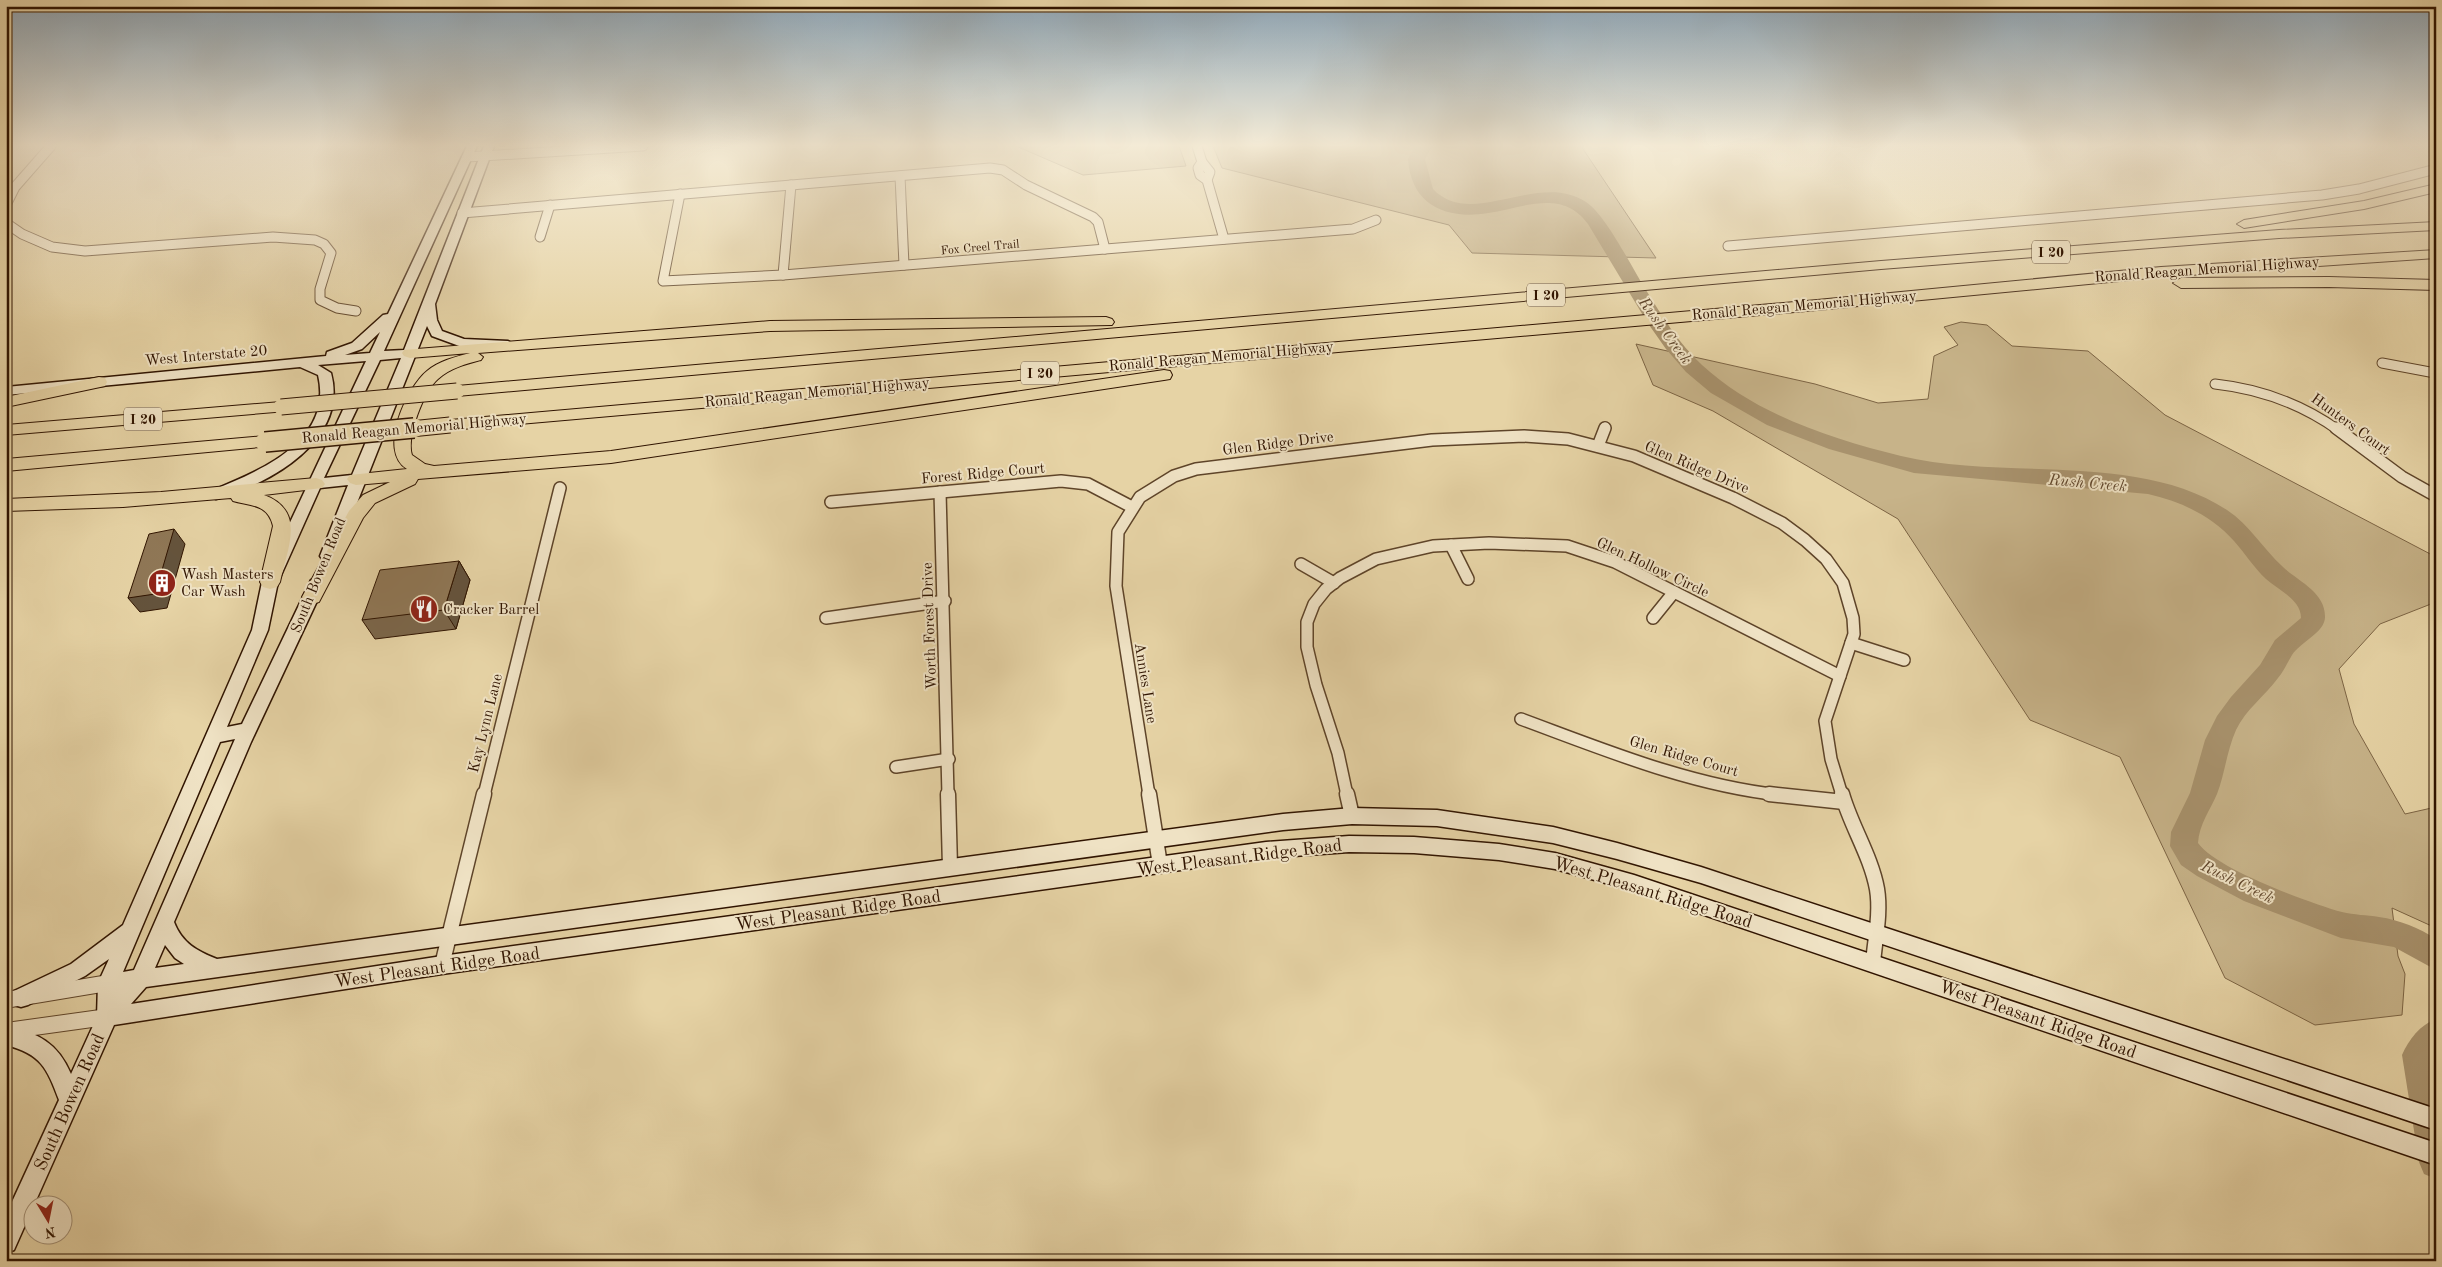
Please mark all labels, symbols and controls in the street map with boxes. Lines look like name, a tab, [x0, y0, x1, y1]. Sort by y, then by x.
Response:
street label: Fox Creel Trail	[940, 239, 1020, 257]
road number: I 20	[2032, 240, 2070, 264]
street label: Ronald Reagan Memorial Highway	[2094, 255, 2320, 286]
road number: I 20	[1527, 284, 1565, 306]
street label: Ronald Reagan Memorial Highway	[1691, 289, 1917, 324]
water label: Rush Creek	[1634, 294, 1694, 368]
street label: Ronald Reagan Memorial Highway	[1108, 340, 1334, 375]
street label: West Interstate 20	[144, 344, 268, 369]
road number: I 20	[1021, 362, 1059, 384]
street label: Ronald Reagan Memorial Highway	[704, 376, 930, 411]
street label: Hunters Court	[2308, 392, 2392, 459]
road number: I 20	[124, 408, 162, 430]
street label: Ronald Reagan Memorial Highway	[301, 412, 527, 447]
street label: Glen Ridge Drive	[1222, 430, 1335, 459]
street label: Glen Ridge Drive	[1642, 440, 1751, 497]
street label: Forest Ridge Court	[921, 462, 1046, 487]
water label: Rush Creek	[2047, 473, 2128, 495]
street label: South Bowen Road	[289, 515, 350, 636]
street label: Glen Hollow Circle	[1594, 536, 1711, 601]
street label: Worth Forest Drive	[921, 562, 940, 690]
building icon: Wash Masters Car Wash	[147, 568, 177, 598]
place label: Wash Masters Car Wash	[181, 568, 273, 600]
restaurant icon: Cracker Barrel	[409, 594, 439, 624]
place label: Cracker Barrel	[443, 603, 539, 618]
street label: Annies Lane	[1131, 642, 1158, 725]
street label: Kay Lynn Lane	[467, 672, 506, 774]
street label: Glen Ridge Court	[1627, 735, 1740, 780]
street label: West Pleasant Ridge Road	[1135, 836, 1343, 880]
street label: West Pleasant Ridge Road	[1551, 854, 1754, 932]
water label: Rush Creek	[2197, 858, 2276, 907]
street label: West Pleasant Ridge Road	[734, 888, 942, 934]
street label: West Pleasant Ridge Road	[333, 945, 541, 991]
street label: West Pleasant Ridge Road	[1937, 978, 2139, 1062]
street label: South Bowen Road	[32, 1031, 108, 1174]
north arrow	[22, 1194, 72, 1244]
text: N	[43, 1224, 57, 1240]

